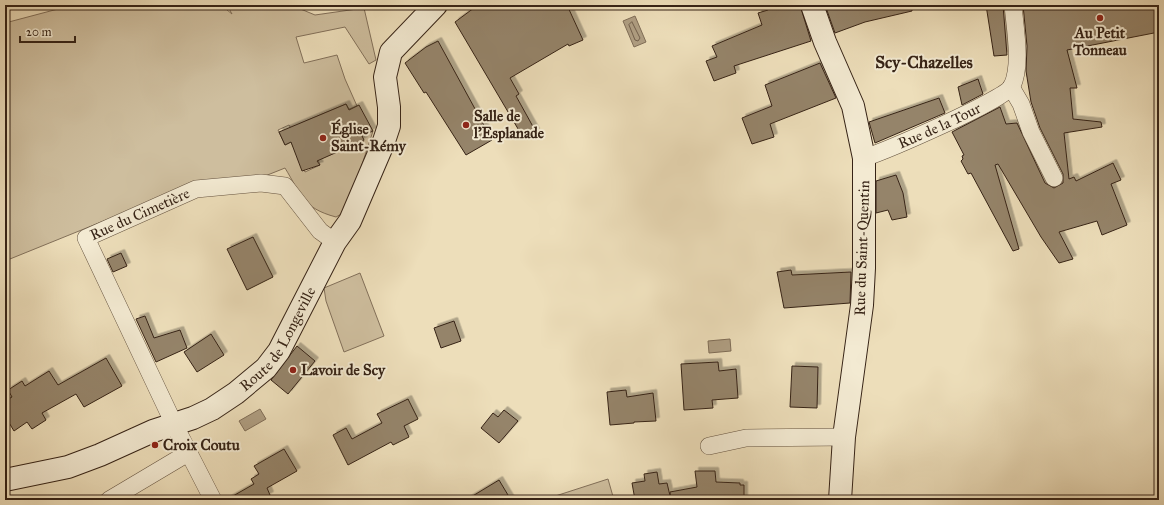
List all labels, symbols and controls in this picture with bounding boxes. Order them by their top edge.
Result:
marker: Au Petit Tonneau [1095,13,1105,23]
scale bar [20,18,75,44]
place label: Au Petit Tonneau [1072,24,1127,59]
text: 20 m [26,25,52,39]
district label: Scy-Chazelles [875,52,973,73]
street label: Rue de la Tour [895,99,984,152]
place label: Salle de l'Esplanade [473,107,545,143]
place label: Église Saint-Rémy [331,119,407,156]
marker: Salle de l'Esplanade [461,120,471,130]
marker: Église Saint-Rémy [318,133,328,143]
street label: Rue du Saint-Quentin [851,180,873,316]
street label: Rue du Cimetière [87,184,192,244]
street label: Route de Longeville [236,284,319,395]
place label: Lavoir de Scy [301,361,386,380]
marker: Lavoir de Scy [288,365,298,375]
place label: Croix Coutu [163,436,240,454]
marker: Croix Coutu [150,440,160,450]

